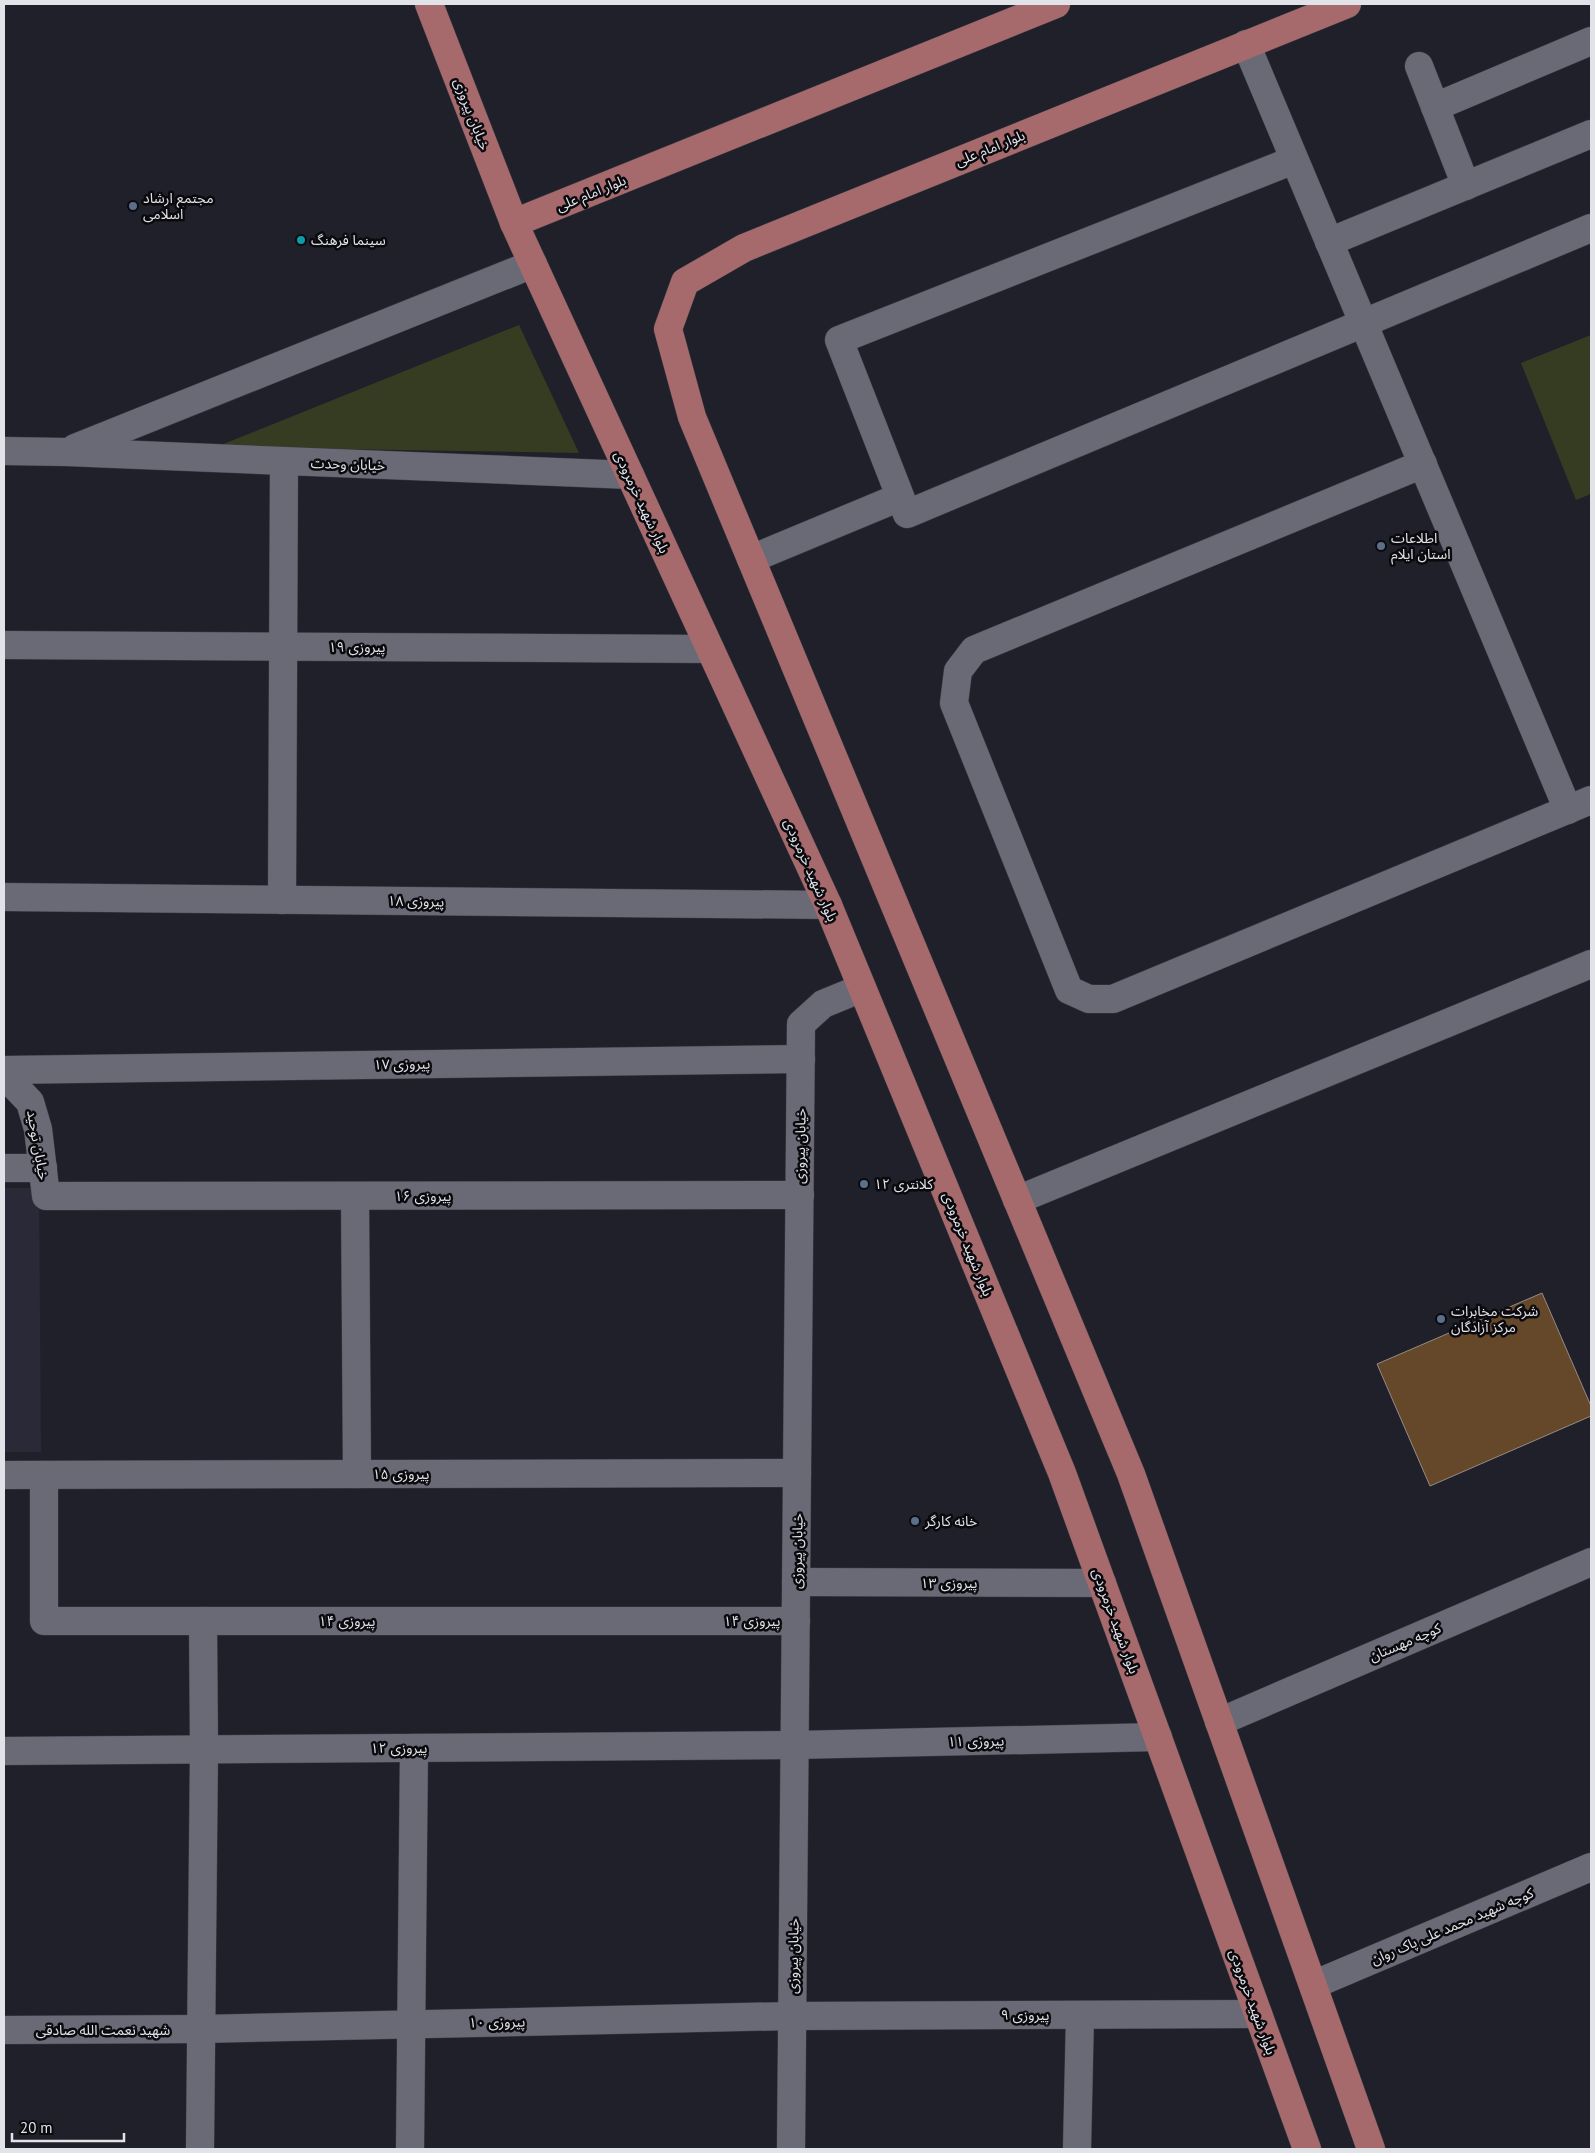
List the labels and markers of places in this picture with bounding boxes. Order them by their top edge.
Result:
place label: مجتمع ارشاد اسلامی [143,189,214,223]
marker: مجتمع ارشاد اسلامی [127,200,139,212]
place label: سینما فرهنگ [311,231,386,249]
marker: سینما فرهنگ [295,234,307,246]
place label: اطلاعات استان ایلام [1391,529,1451,565]
marker: اطلاعات استان ایلام [1375,540,1387,552]
place label: کلانتری ۱۲ [874,1175,933,1193]
marker: کلانتری ۱۲ [858,1178,870,1190]
place label: شرکت مخابرات مرکز آزادگان [1451,1302,1538,1336]
marker: شرکت مخابرات مرکز آزادگان [1435,1313,1447,1325]
place label: خانه کارگر [924,1512,977,1530]
marker: خانه کارگر [909,1515,921,1527]

